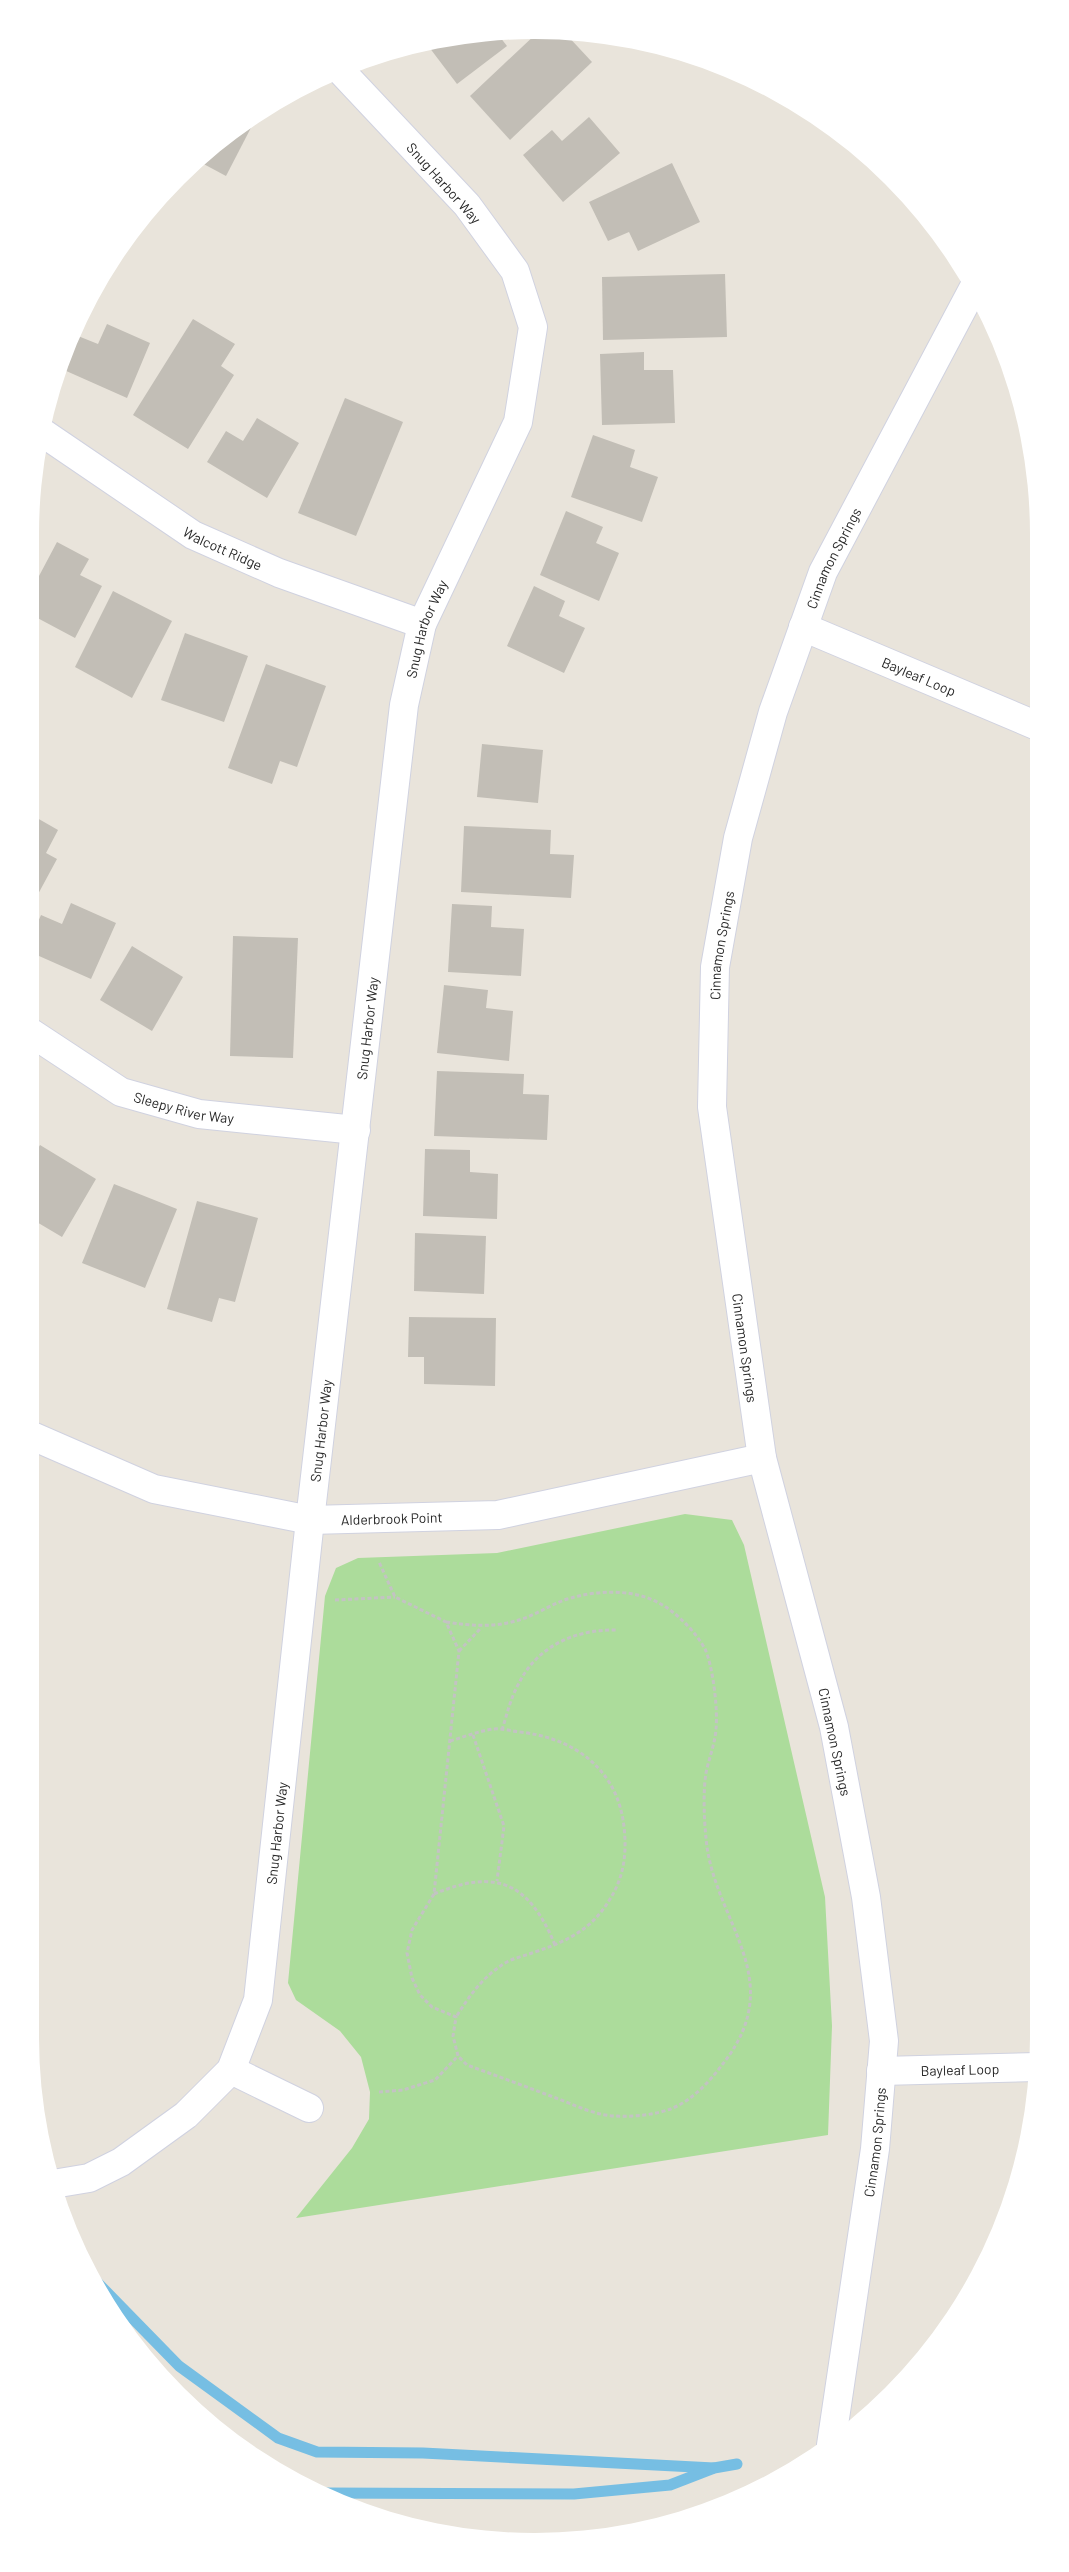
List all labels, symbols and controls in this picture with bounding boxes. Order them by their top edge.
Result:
street label: Snug Harbor Way [403,139,485,227]
street label: Cinnamon Springs [802,504,864,611]
street label: Walcott Ridge [180,523,265,573]
street label: Snug Harbor Way [402,576,451,680]
street label: Bayleaf Loop [879,653,959,699]
street label: Cinnamon Springs [706,889,737,1000]
street label: Snug Harbor Way [352,975,381,1080]
street label: Sleepy River Way [132,1088,235,1126]
street label: Cinnamon Springs [729,1292,761,1404]
street label: Snug Harbor Way [306,1378,335,1483]
street label: Alderbrook Point [341,1508,443,1528]
street label: Cinnamon Springs [815,1686,855,1798]
street label: Snug Harbor Way [262,1780,290,1885]
street label: Bayleaf Loop [920,2059,1000,2078]
street label: Cinnamon Springs [859,2086,889,2198]

